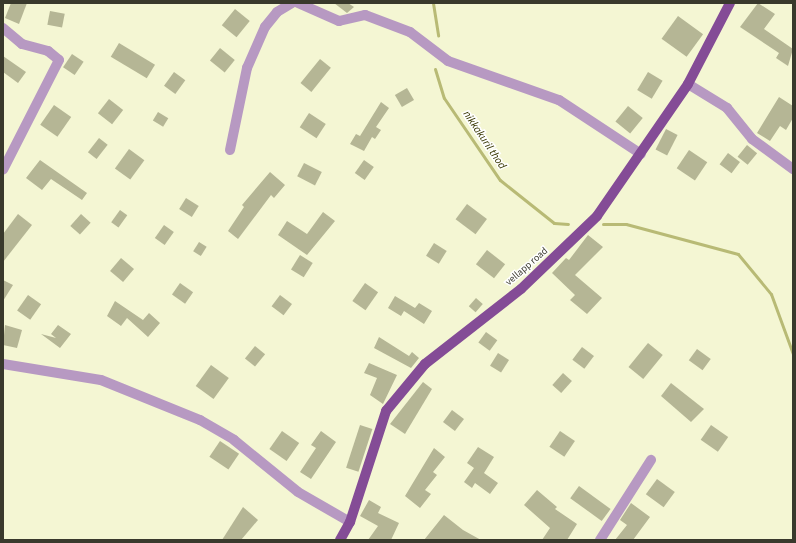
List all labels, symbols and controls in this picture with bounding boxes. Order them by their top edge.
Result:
water label: nikkakuril thod [460,108,508,172]
street label: vellapp road [503,245,551,289]

